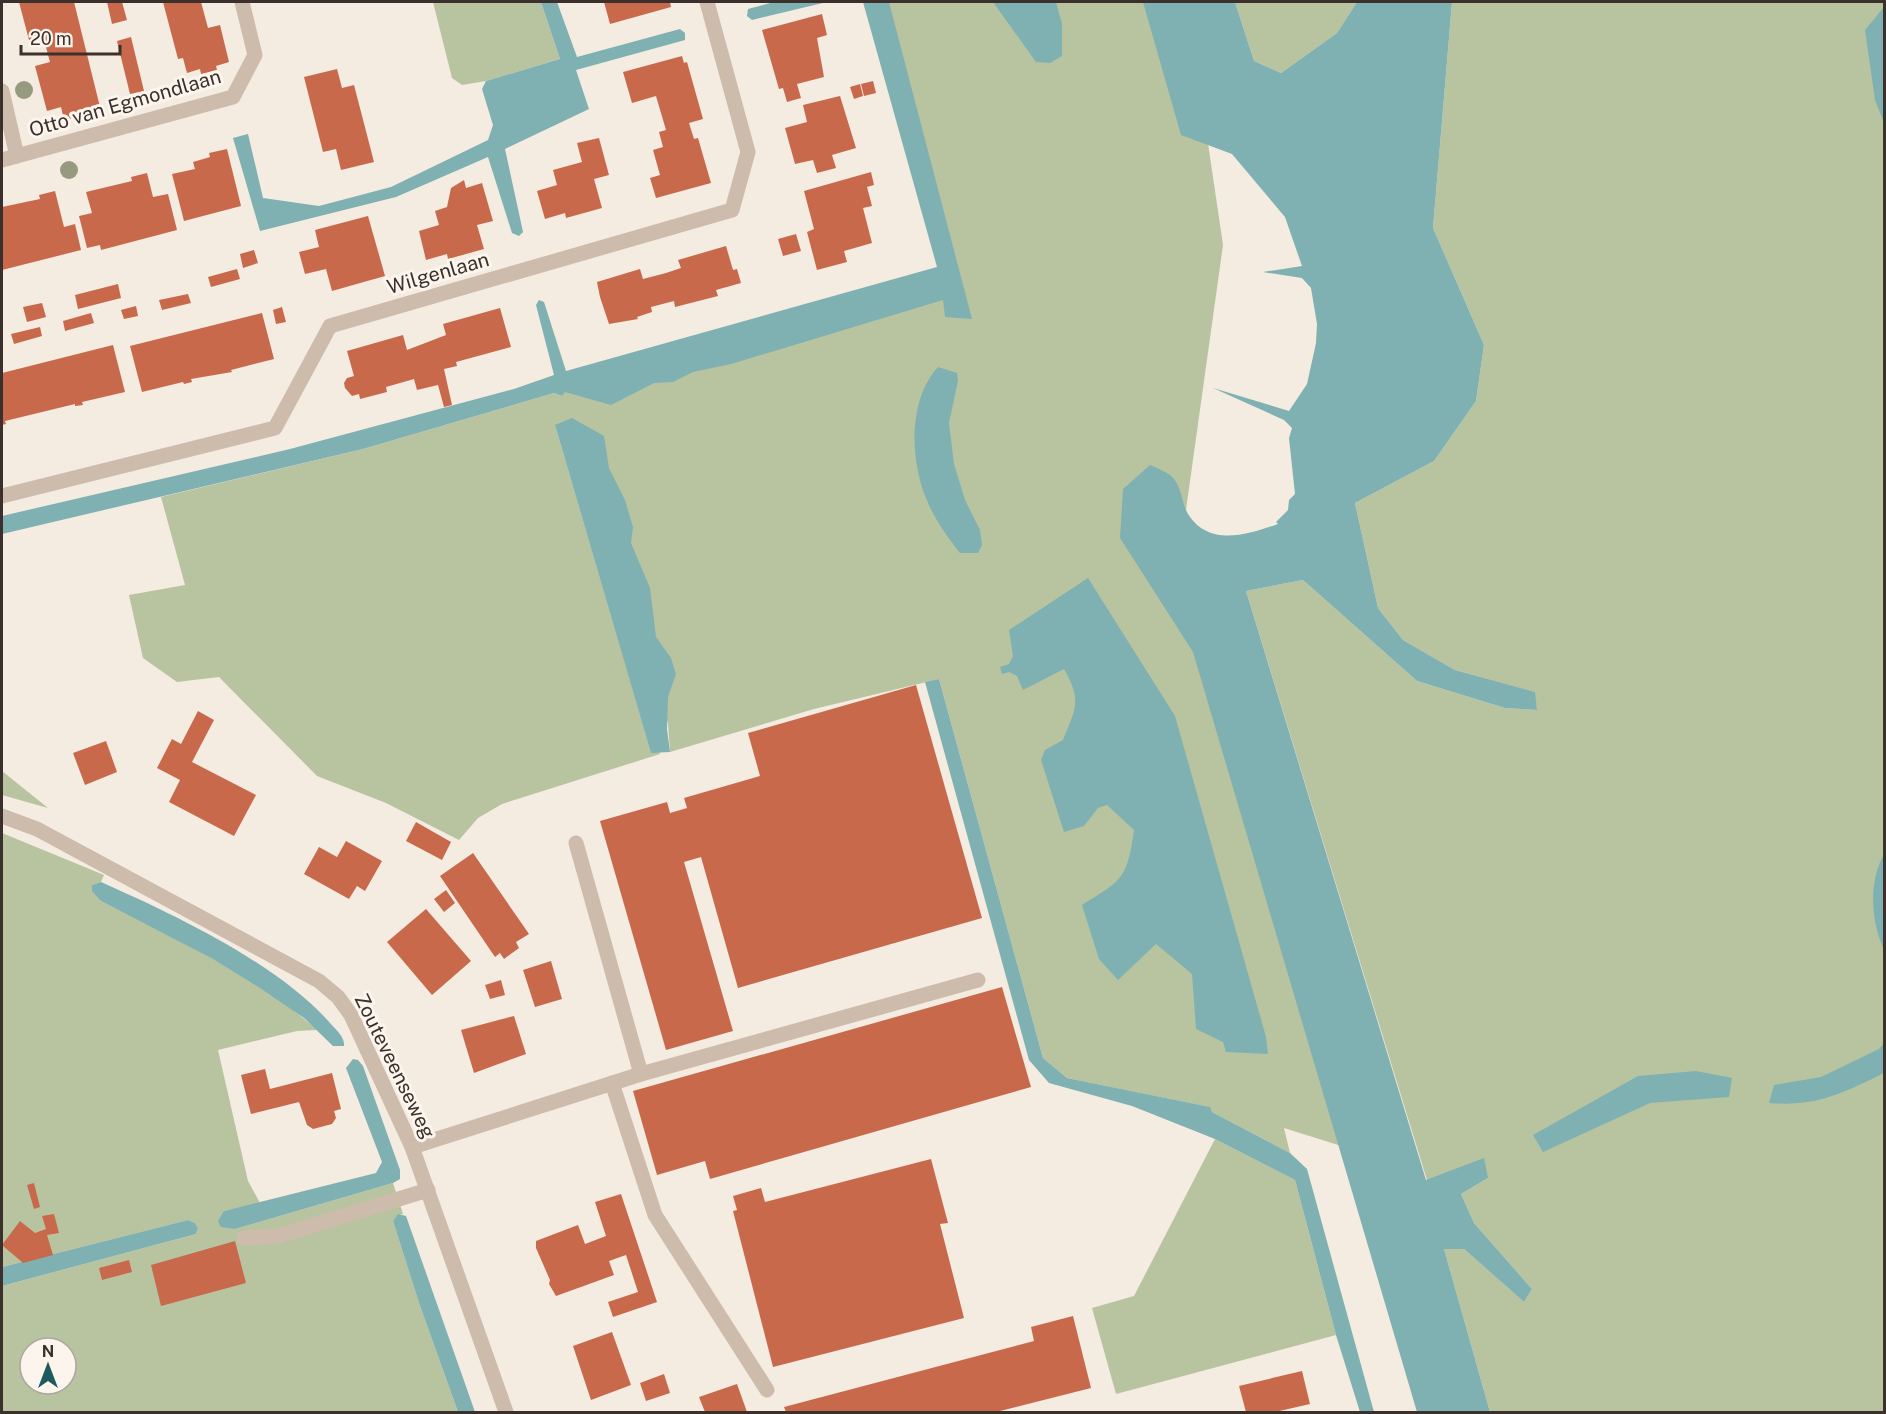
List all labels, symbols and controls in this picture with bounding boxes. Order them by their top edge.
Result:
scale bar [21,18,120,56]
text: 20 m [30,28,72,49]
street label: Otto van Egmondlaan [26,64,224,142]
street label: Wilgenlaan [384,247,492,299]
street label: Zouteveenseweg [350,990,440,1142]
north arrow [18,1336,78,1396]
text: N [42,1342,54,1361]

